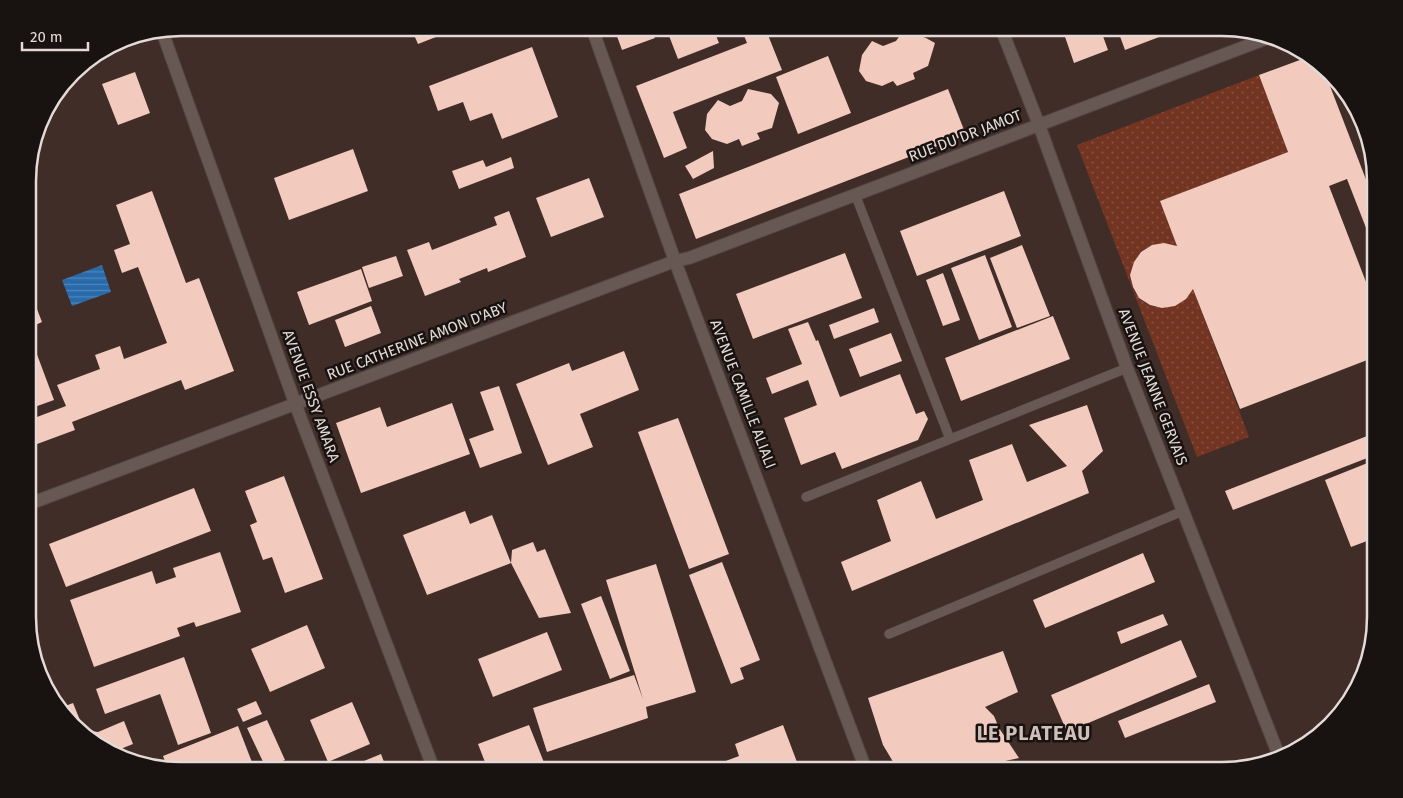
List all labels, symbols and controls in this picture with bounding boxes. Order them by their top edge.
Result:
scale bar [22,20,89,52]
text: 20 m [30,28,63,46]
street label: RUE DU DR JAMOT [906,106,1024,166]
street label: RUE CATHERINE AMON D'ABY [324,298,510,384]
street label: AVENUE JEANNE GERVAIS [1115,306,1191,468]
street label: AVENUE CAMILLE ALIALI [706,317,780,471]
street label: AVENUE ESSY AMARA [279,327,343,465]
district label: LE PLATEAU [977,721,1091,745]

